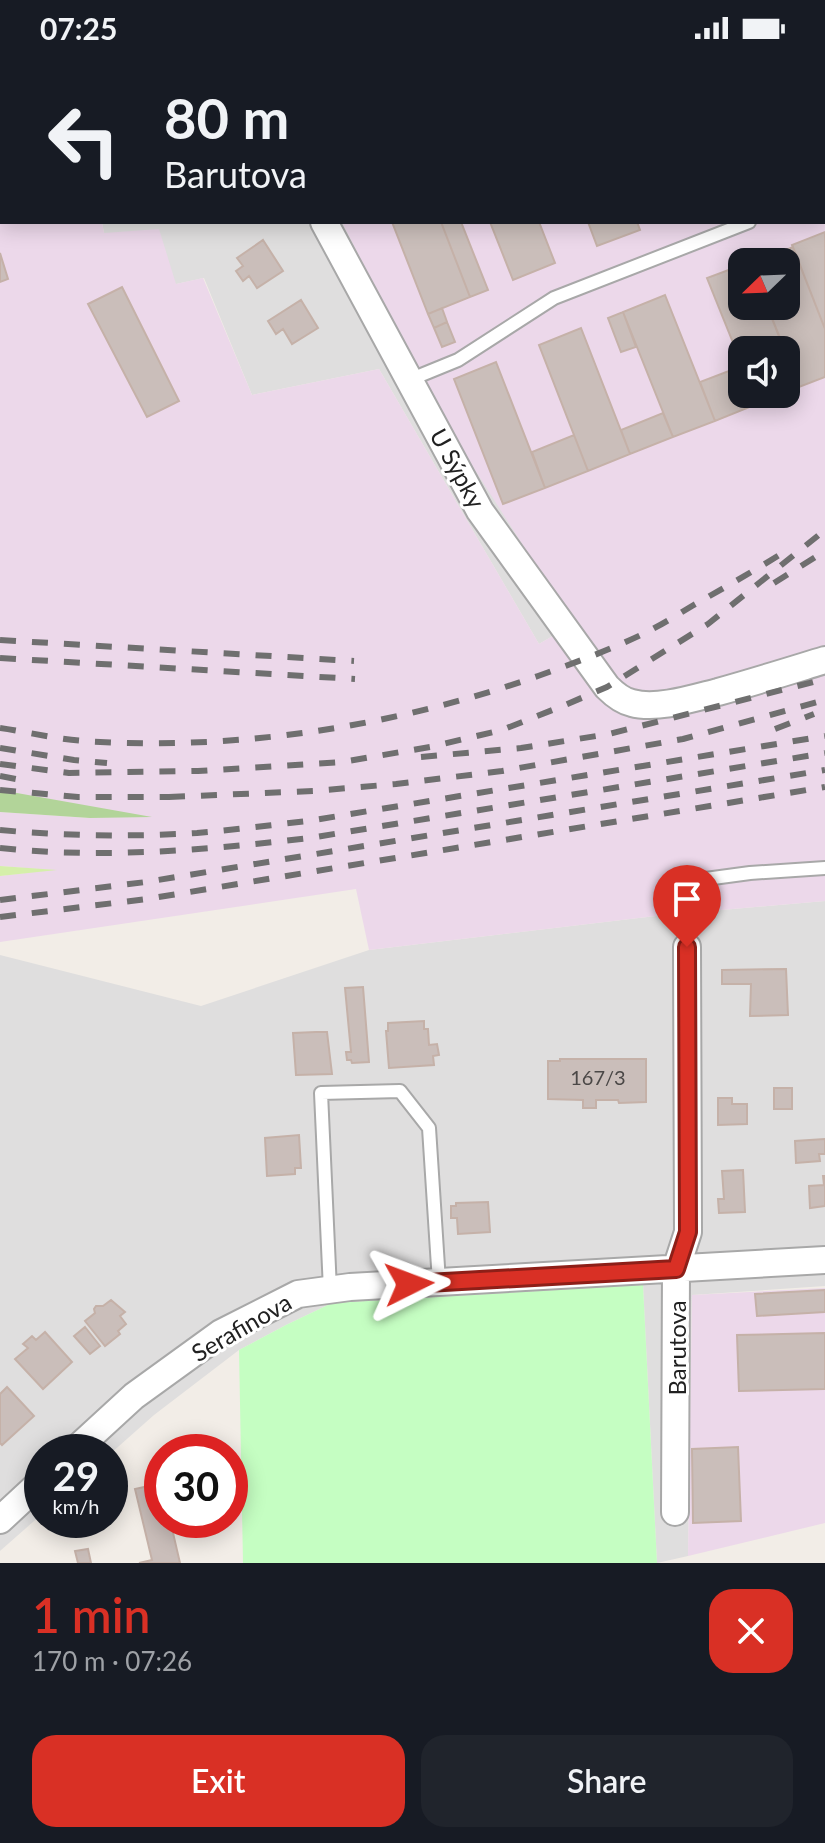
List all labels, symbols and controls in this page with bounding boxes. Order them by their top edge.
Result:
text: 07:25 [40,10,117,46]
text: 80 m [164,84,289,151]
icon: left [32,88,136,192]
text: Barutova [164,152,307,196]
north arrow [728,248,800,320]
map controls [728,248,800,408]
button: sound [728,336,800,408]
street label: U Sýpky [424,423,492,513]
pin [653,865,721,947]
icon: arrive [665,877,709,921]
house number: 167/3 [570,1065,626,1089]
position arrow [367,1242,451,1326]
street label: Serafinova [186,1287,296,1367]
street label: Barutova [662,1300,691,1396]
speed limit sign: 30 [144,1434,248,1538]
text: 29 [53,1452,99,1500]
text: km/h [53,1494,99,1518]
text: 1 min [32,1586,150,1643]
button: close [709,1589,793,1673]
text: 170 m · 07:26 [32,1645,192,1677]
button: Exit [32,1735,405,1827]
button: Share [421,1735,793,1827]

